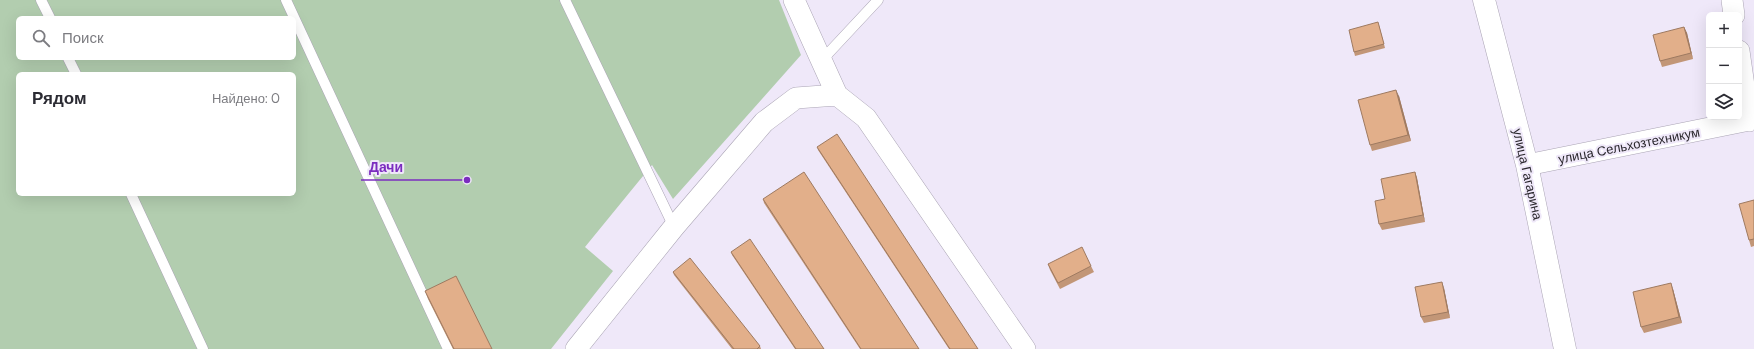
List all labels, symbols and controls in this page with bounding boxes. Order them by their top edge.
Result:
map controls [1706,12,1742,120]
button: + [1706,12,1742,48]
search box [16,16,296,60]
icon: search [30,27,52,49]
text: Поиск [62,28,104,48]
button: − [1706,48,1742,84]
button: layers [1706,84,1742,120]
text: Рядом [32,87,87,109]
text: Найдено: 0 [212,90,280,107]
street label: улица Сельхозтехникум [1557,123,1701,168]
street label: улица Гагарина [1509,127,1546,222]
callout: Дачи [361,154,411,180]
text: Дачи [369,158,403,176]

